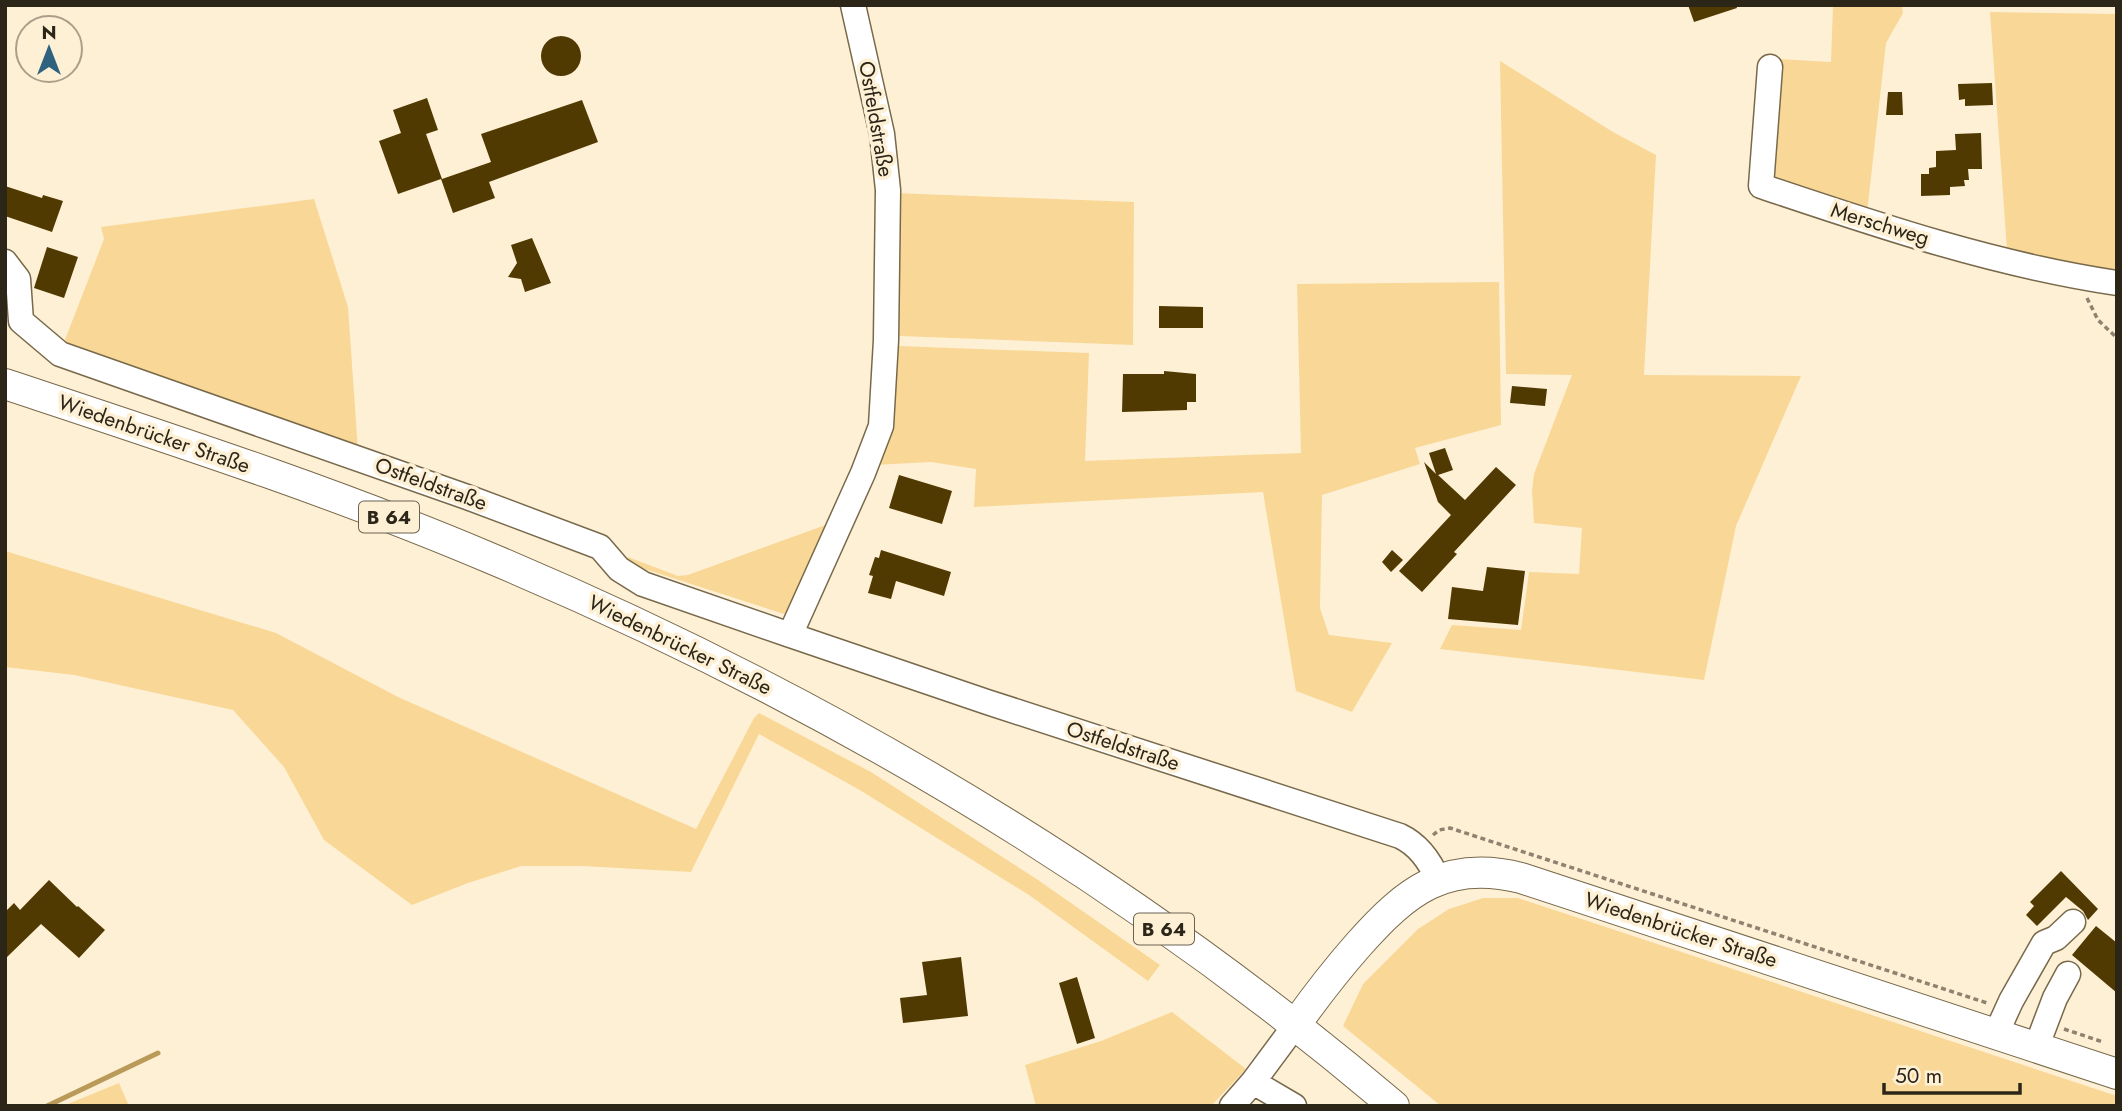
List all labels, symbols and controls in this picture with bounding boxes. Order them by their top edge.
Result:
north arrow [14,14,84,84]
text: N [41,19,57,46]
street label: Ostfeldstraße [851,59,901,179]
street label: Merschweg [1827,195,1933,253]
street label: Wiedenbrücker Straße [54,387,254,481]
street label: Ostfeldstraße [371,450,491,518]
road number: B 64 [359,502,419,532]
street label: Wiedenbrücker Straße [583,587,777,703]
street label: Ostfeldstraße [1063,714,1184,778]
street label: Wiedenbrücker Straße [1581,885,1781,975]
road number: B 64 [1134,914,1194,945]
scale bar [1884,1052,2021,1096]
text: 50 m [1895,1061,1942,1091]

